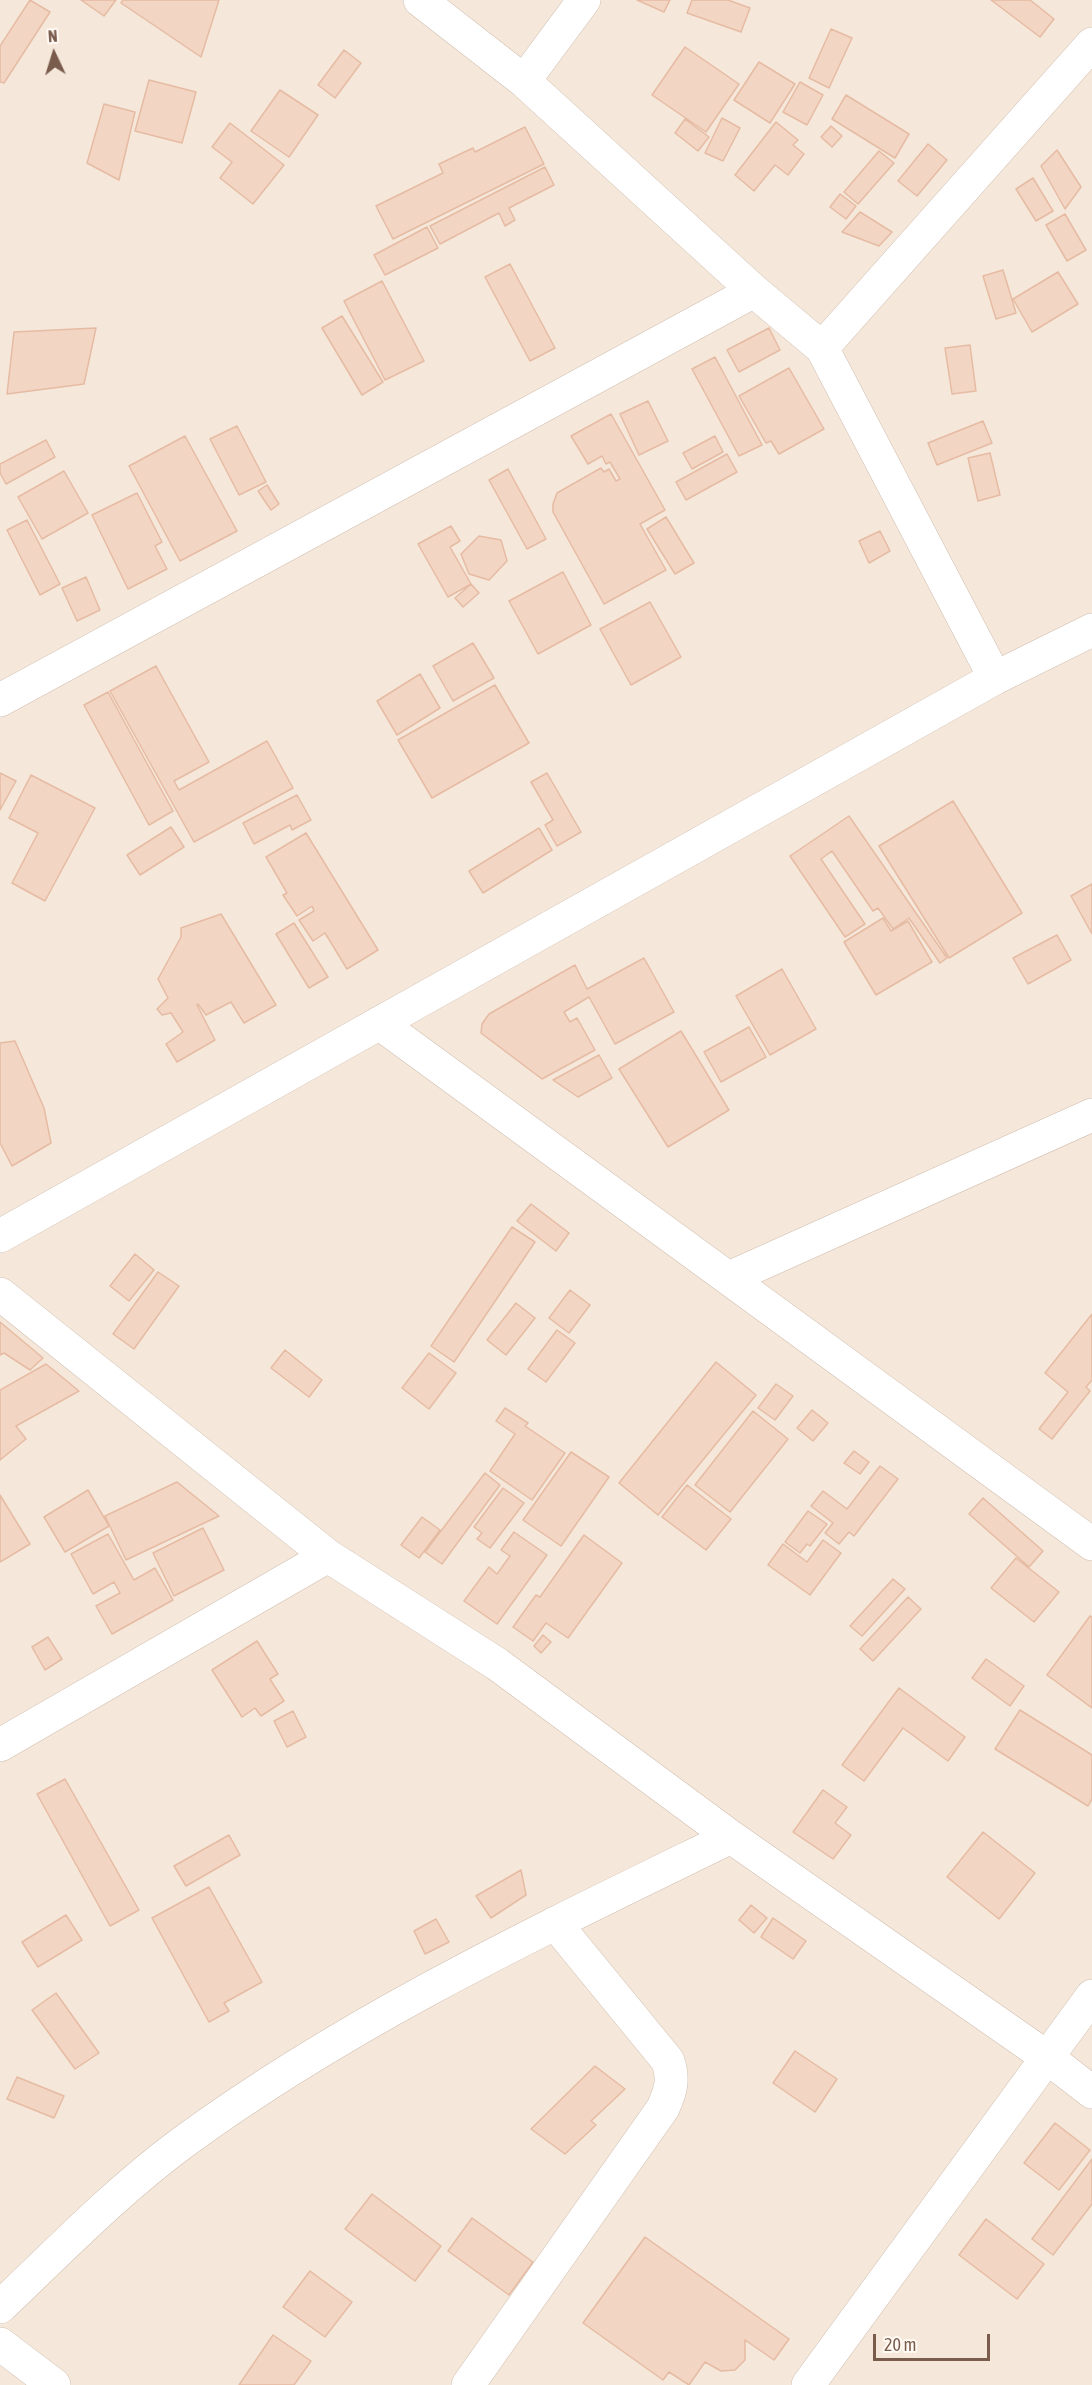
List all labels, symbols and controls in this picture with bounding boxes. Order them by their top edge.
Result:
north arrow [24,24,84,84]
text: N [47,27,58,45]
scale bar [876,2322,993,2360]
text: 20 m [884,2334,916,2355]

